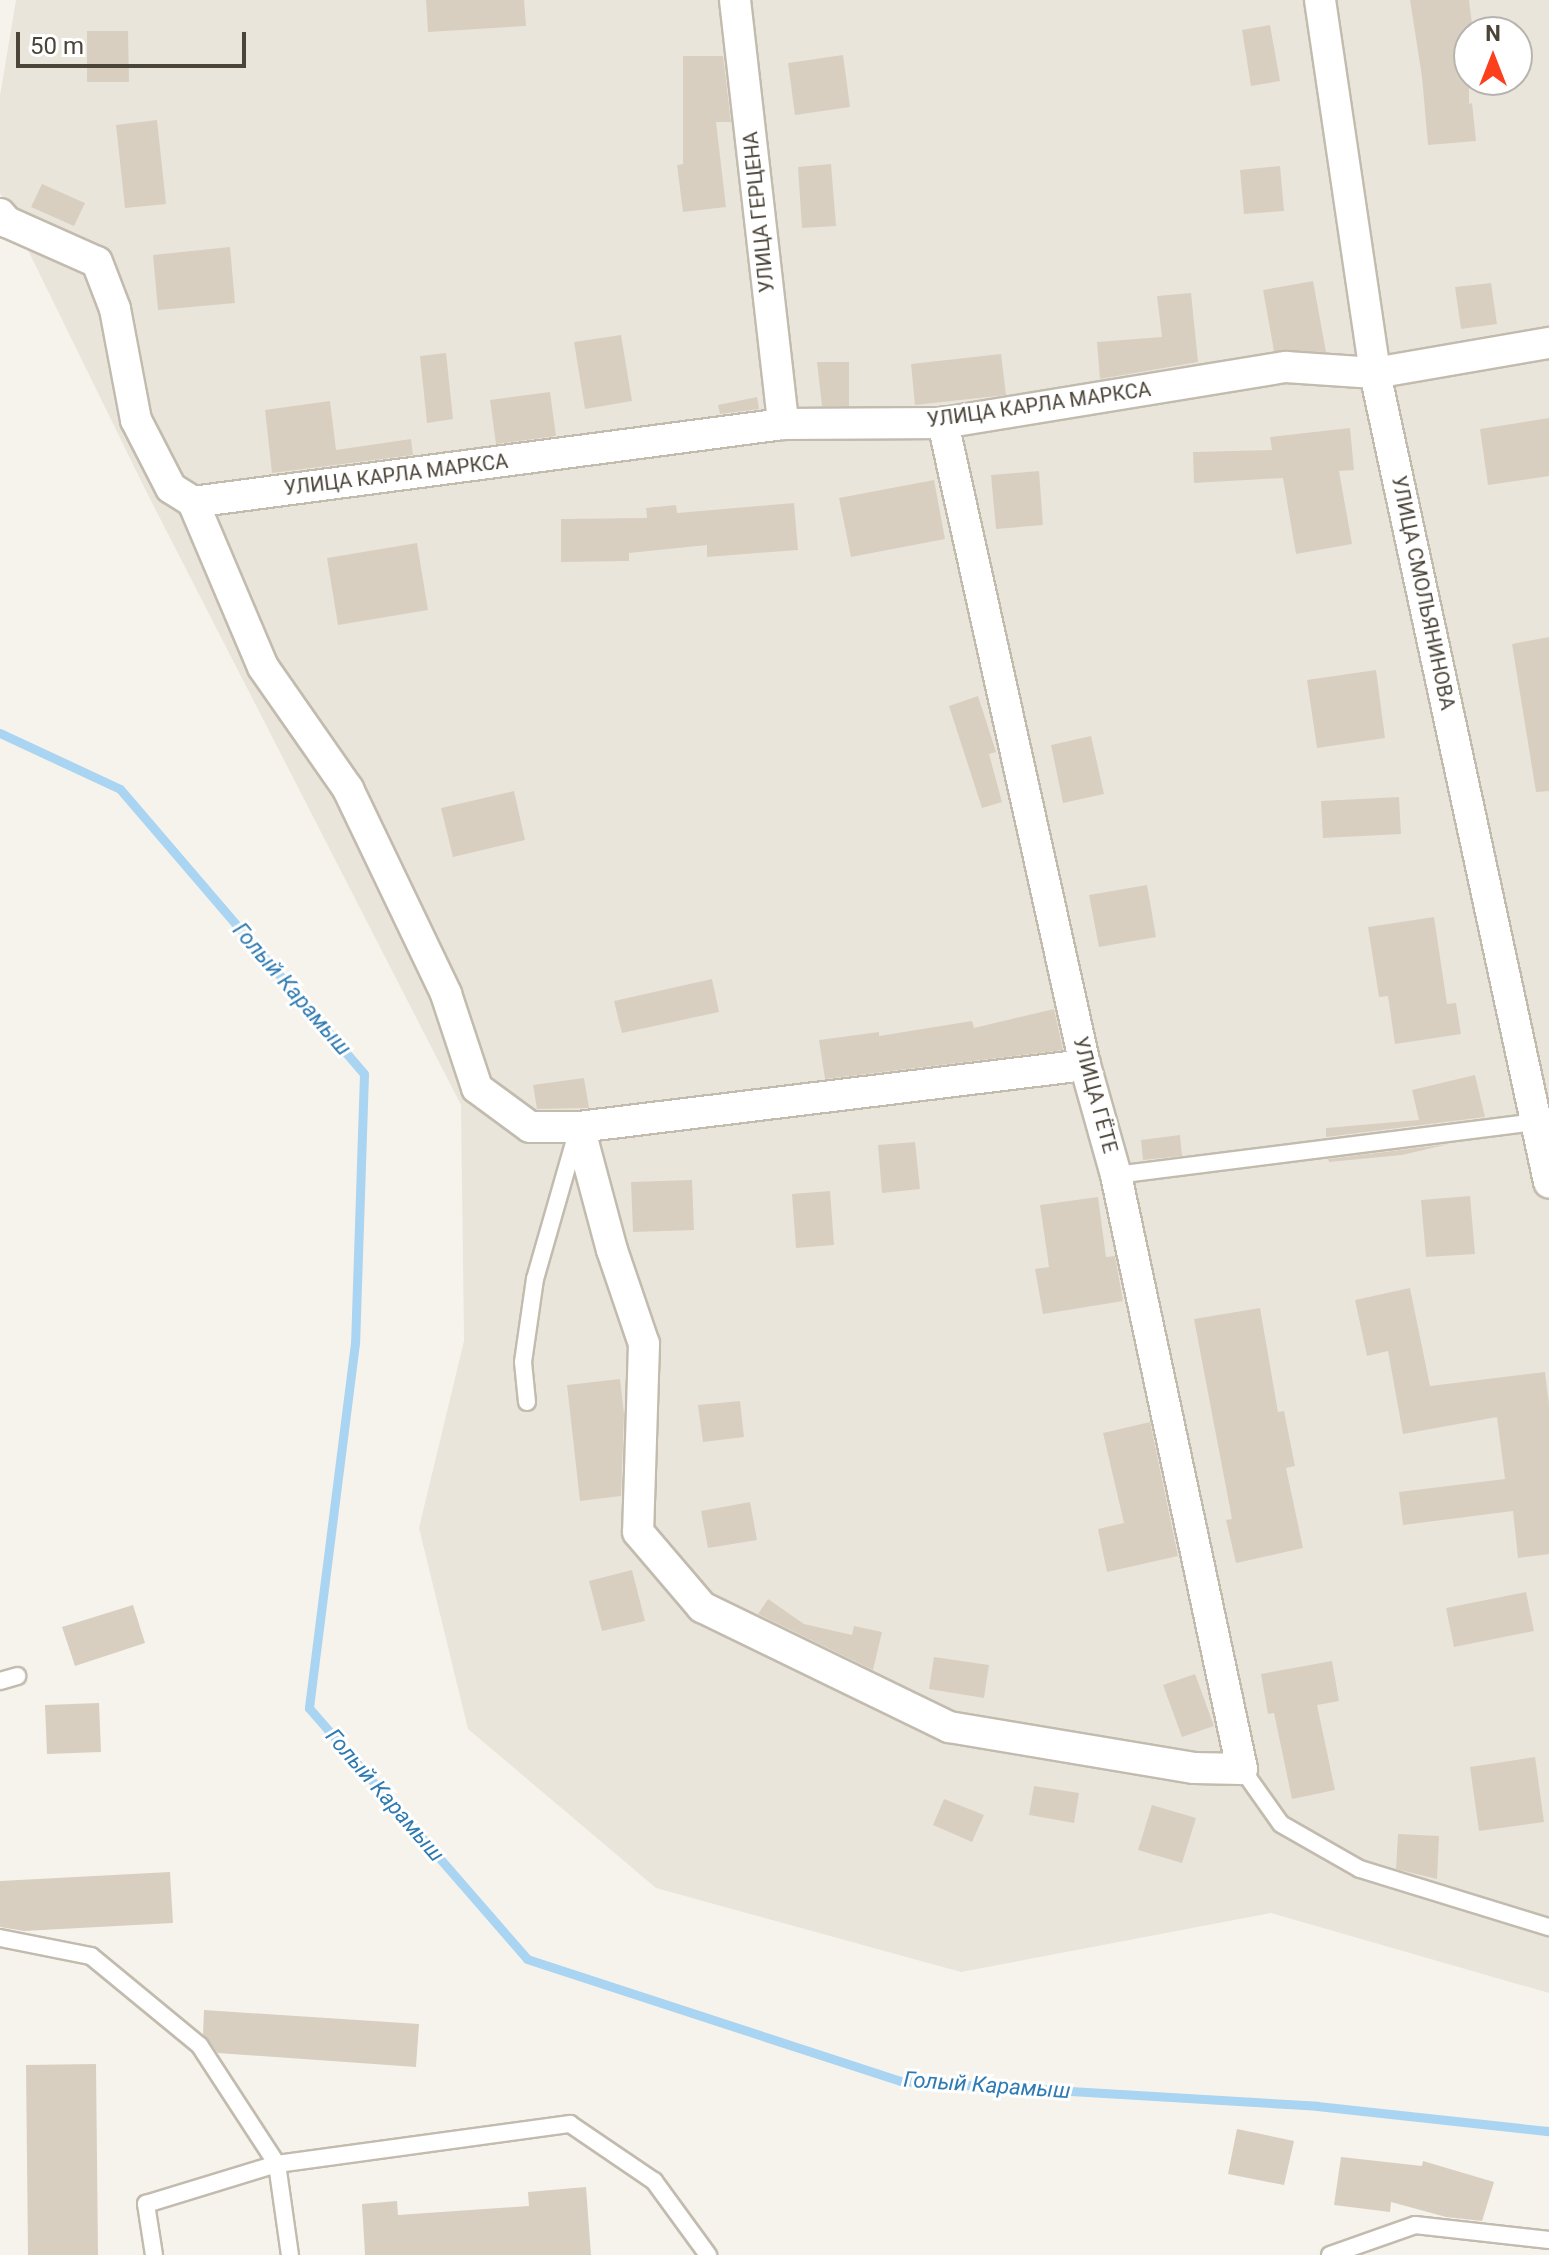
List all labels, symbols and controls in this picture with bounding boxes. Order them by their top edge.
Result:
scale bar [20,16,250,66]
north arrow [1453,16,1533,96]
text: N [1485,21,1501,46]
text: 50 m [30,32,84,60]
street label: УЛИЦА ГЕРЦЕНА [739,130,779,294]
street label: УЛИЦА КАРЛА МАРКСА [926,377,1152,433]
street label: УЛИЦА КАРЛА МАРКСА [283,449,509,501]
street label: УЛИЦА СМОЛЬЯНИНОВА [1386,474,1460,712]
water label: Голый Карамыш [227,917,357,1061]
street label: УЛИЦА ГЁТЕ [1068,1034,1122,1156]
water label: Голый Карамыш [320,1723,450,1867]
water label: Голый Карамыш [903,2066,1071,2104]

